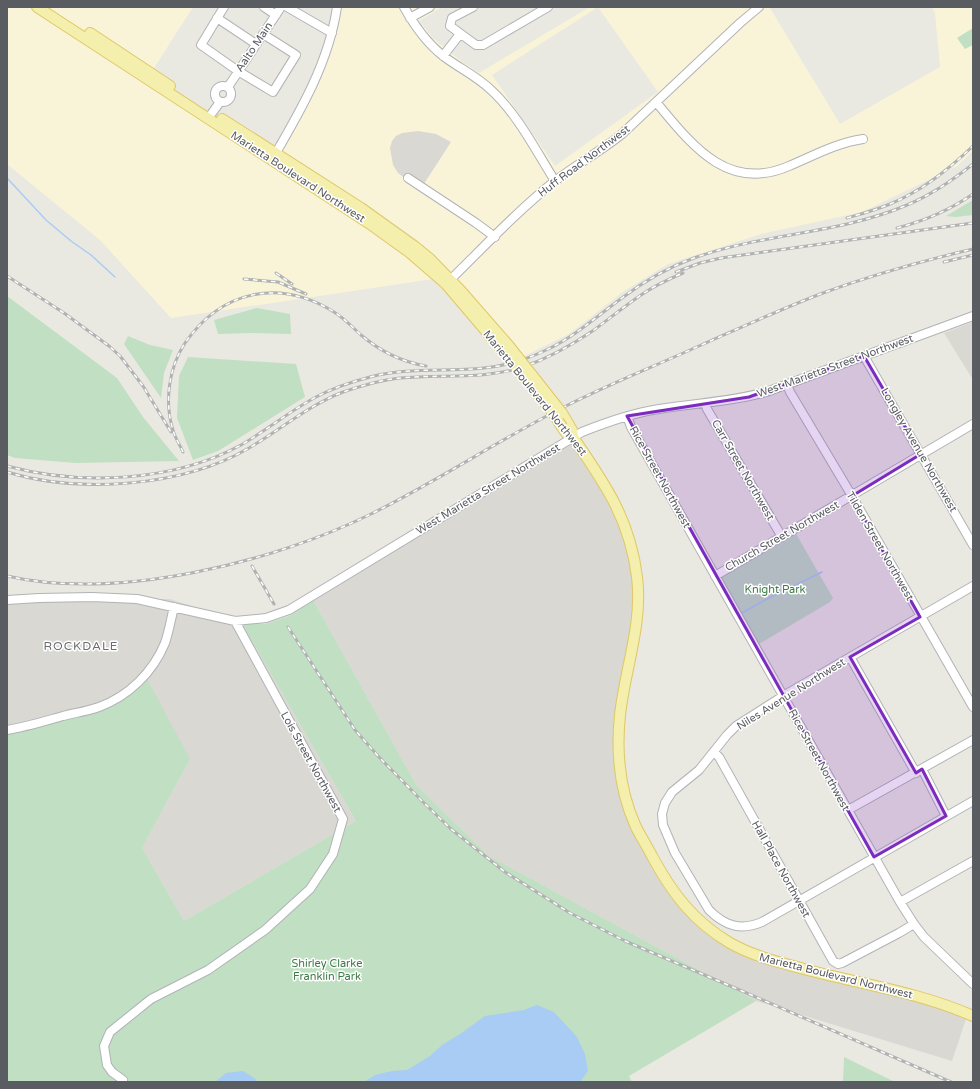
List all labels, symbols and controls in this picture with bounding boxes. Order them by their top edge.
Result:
street label: Aalto Main [233,20,275,74]
street label: Huff Road Northwest [536,122,632,200]
street label: Marietta Boulevard Northwest [228,129,368,225]
street label: Marietta Boulevard Northwest [480,328,590,458]
street label: West Marietta Street Northwest [755,332,915,400]
street label: Longley Avenue Northwest [878,386,960,514]
street label: Carr Street Northwest [709,417,777,523]
street label: Rice Street Northwest [627,424,693,530]
street label: West Marietta Street Northwest [414,441,562,537]
street label: Tilden Street Northwest [843,489,917,603]
street label: Church Street Northwest [723,498,841,574]
park label: Knight Park [745,583,805,596]
district label: ROCKDALE [43,639,119,653]
street label: Niles Avenue Northwest [734,655,848,733]
street label: Rice Street Northwest [786,707,852,813]
street label: Lois Street Northwest [278,709,344,815]
street label: Hall Place Northwest [749,818,813,920]
street label: Marietta Boulevard Northwest [758,951,914,1001]
park label: Shirley Clarke Franklin Park [292,957,362,983]

